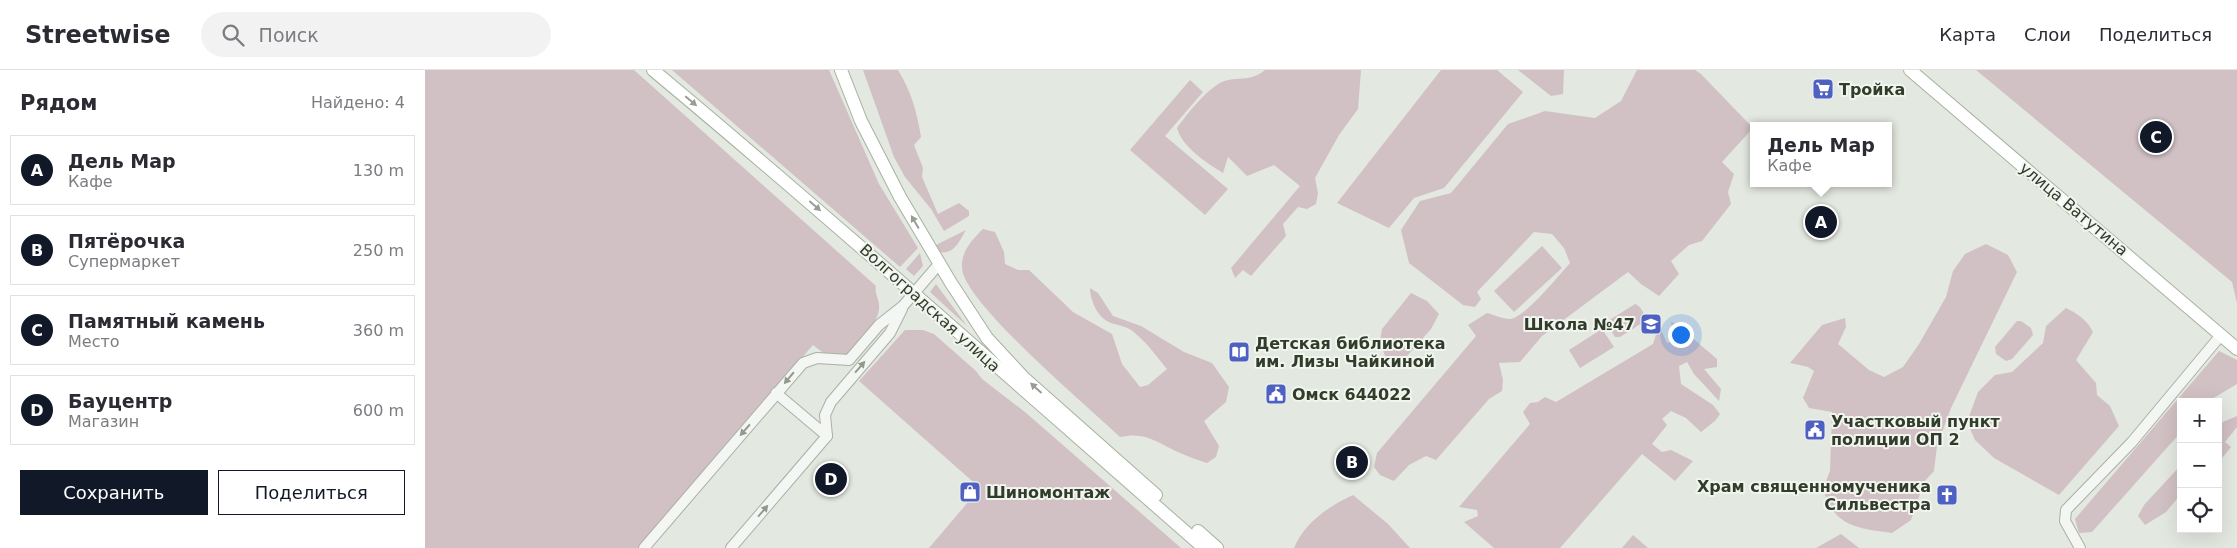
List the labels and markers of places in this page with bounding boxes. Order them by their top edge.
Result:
supermarket icon: Тройка [1811,77,1835,101]
place label: Тройка [1839,80,1905,99]
pin: C [2140,118,2172,156]
pin: A [1805,203,1837,241]
school or university icon: Школа №47 [1639,312,1663,336]
place label: Школа №47 [1524,315,1635,334]
place label: Детская библиотека им. Лизы Чайкиной [1255,334,1446,371]
library icon: Детская библиотека им. Лизы Чайкиной [1227,340,1251,364]
public building icon: Омск 644022 [1264,382,1288,406]
place label: Омск 644022 [1292,385,1411,404]
place label: Участковый пункт полиции ОП 2 [1831,412,2001,449]
public building icon: Участковый пункт полиции ОП 2 [1803,418,1827,442]
pin: B [1336,443,1368,481]
pin: D [815,460,847,498]
place label: Храм священномученика Сильвестра [1697,477,1931,514]
shop icon: Шиномонтаж [958,480,982,504]
place label: Шиномонтаж [986,483,1110,502]
church icon: Храм священномученика Сильвестра [1935,483,1959,507]

